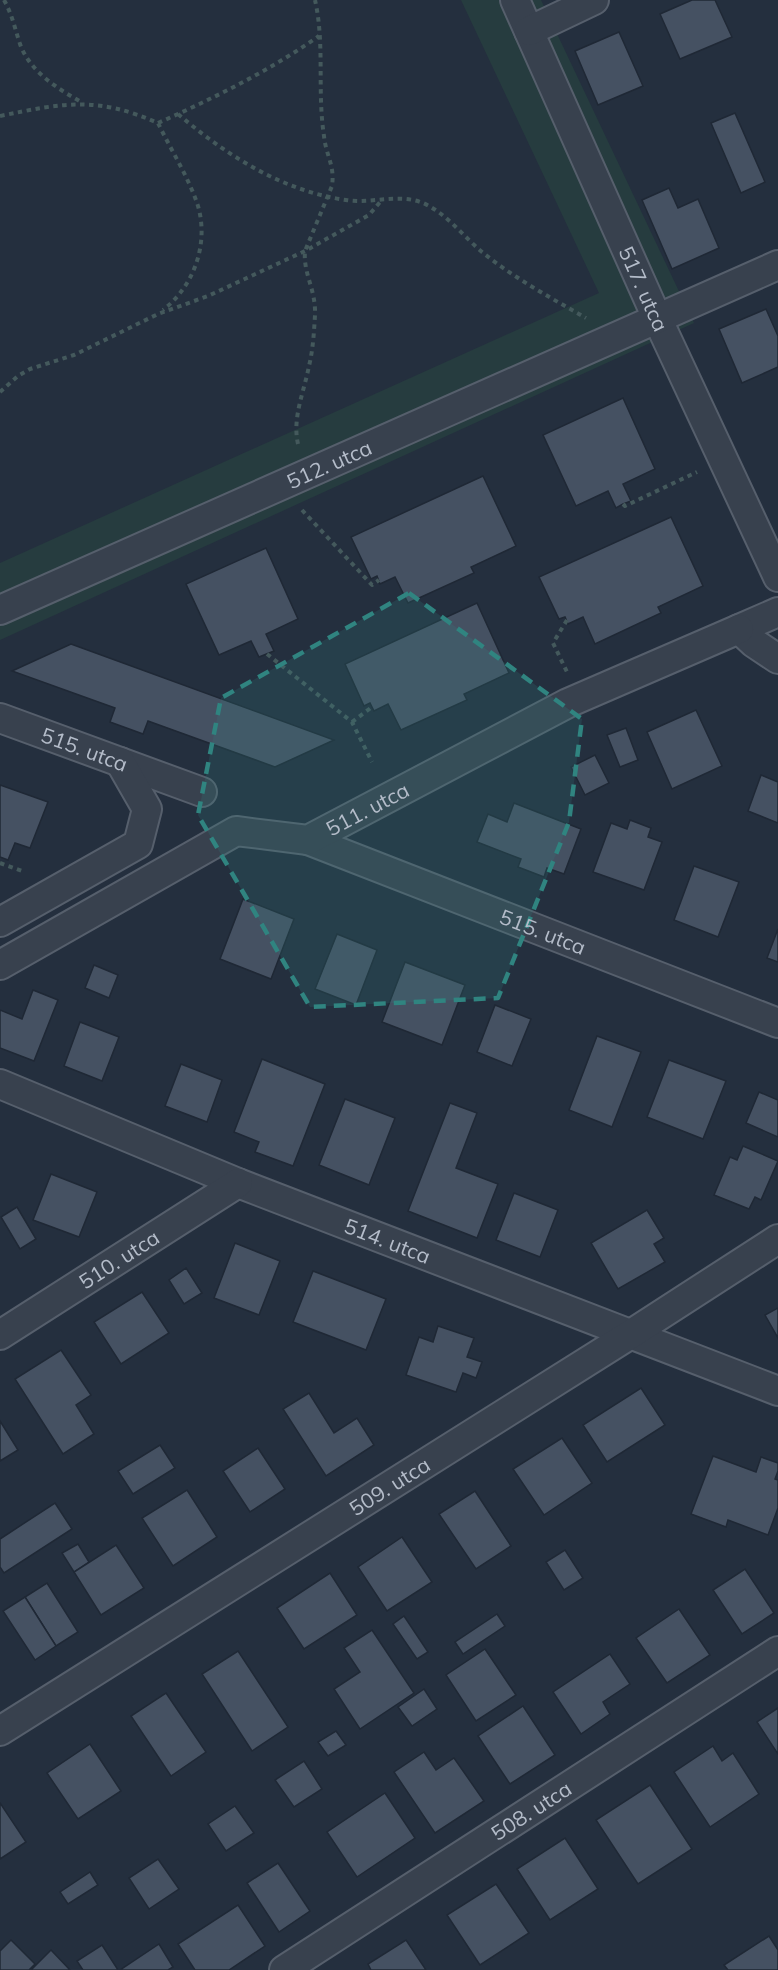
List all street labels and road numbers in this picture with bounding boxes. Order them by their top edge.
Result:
street label: 517. utca [614,242,674,335]
street label: 512. utca [283,434,376,494]
street label: 515. utca [38,721,131,777]
street label: 511. utca [321,776,413,841]
street label: 515. utca [496,903,590,960]
street label: 514. utca [341,1212,434,1269]
street label: 510. utca [74,1224,164,1294]
street label: 509. utca [344,1451,435,1521]
street label: 508. utca [486,1775,576,1846]

